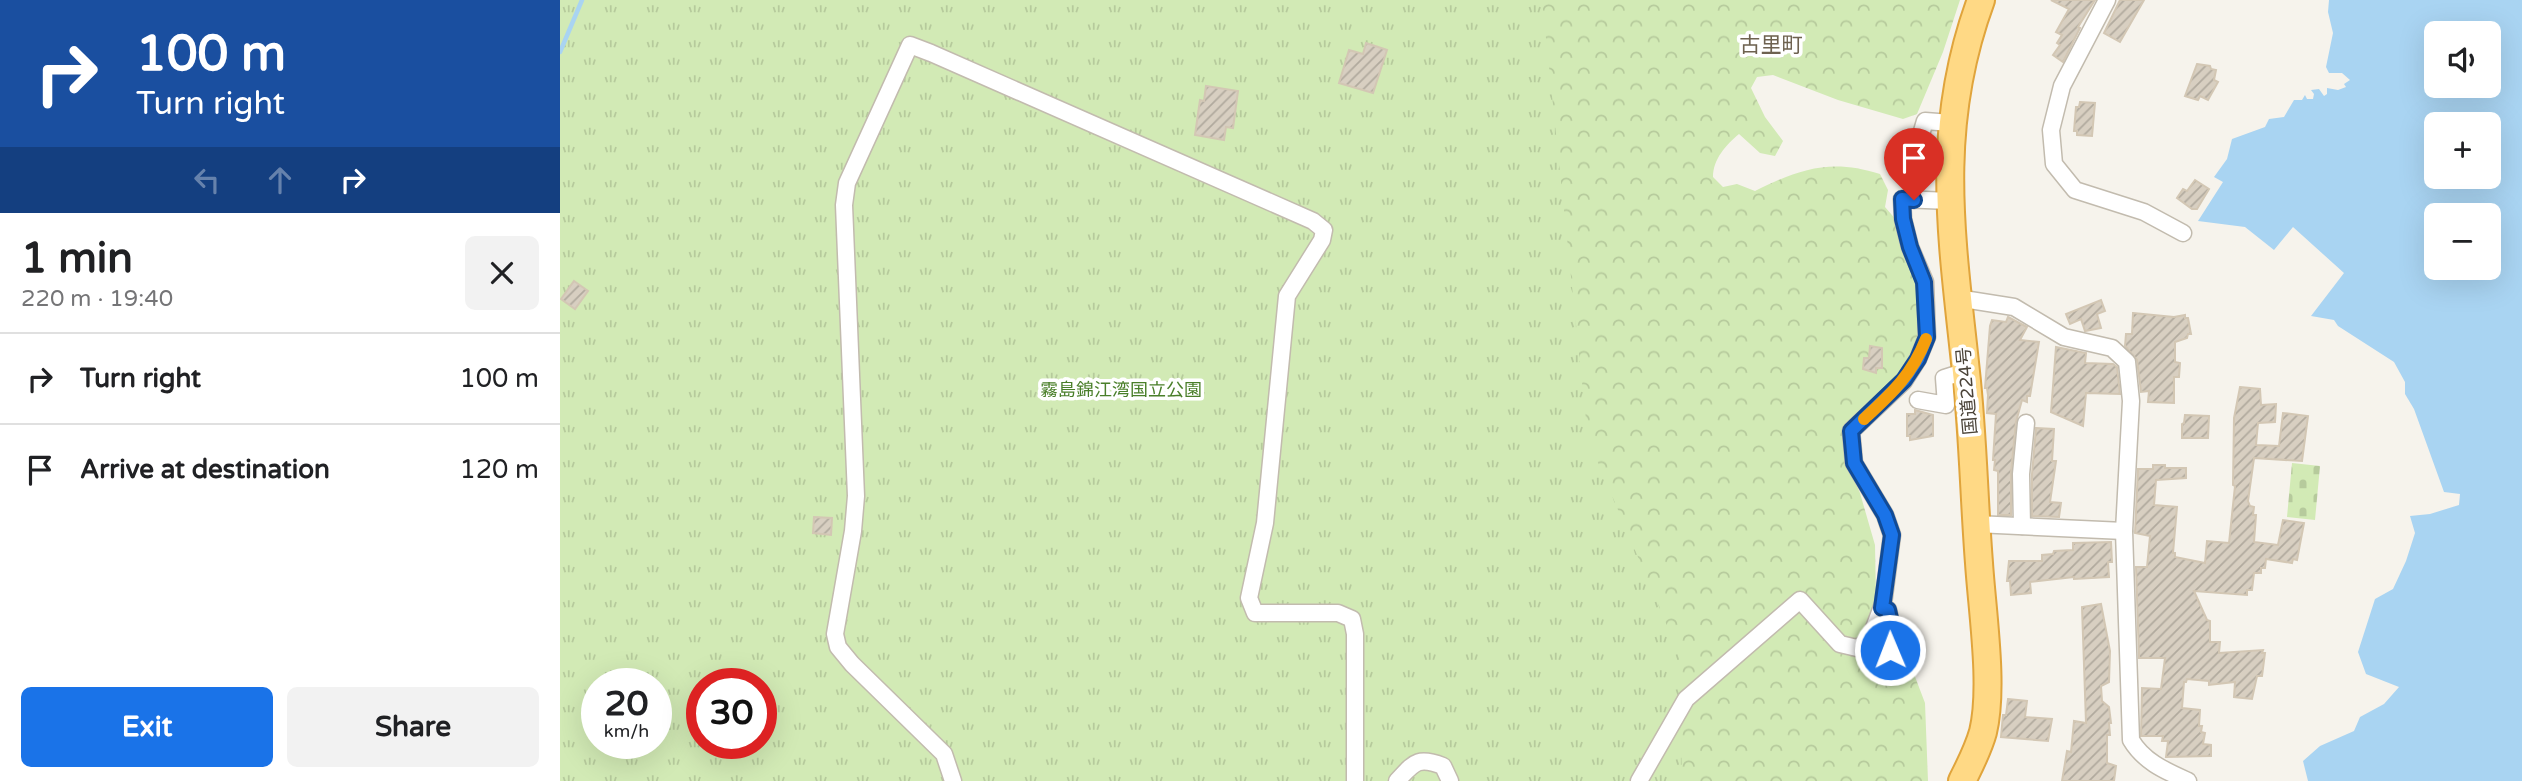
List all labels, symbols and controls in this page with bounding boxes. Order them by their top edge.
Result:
map controls [2424,21,2501,280]
button: sound [2424,21,2501,98]
text: 100 m [136,25,286,84]
icon: right [21,28,112,119]
district label: 古里町 [1740,33,1803,58]
text: Turn right [136,85,285,123]
button: + [2424,112,2501,189]
pin [1884,128,1944,200]
icon: arrive [1895,139,1933,177]
icon: left [188,161,226,199]
icon: ahead [261,161,299,199]
icon: right [334,161,372,199]
button: − [2424,203,2501,280]
text: 1 min [21,233,133,284]
button: close [465,236,539,310]
text: 220 m · 19:40 [21,285,173,313]
street label: 国道224号 [1952,346,1982,436]
icon: right [21,360,59,398]
text: Turn right [80,363,201,394]
text: 100 m [459,363,539,394]
park label: 霧島錦江湾国立公園 [1040,379,1202,401]
icon: arrive [21,451,59,489]
text: Arrive at destination [80,454,330,485]
text: 120 m [459,454,539,485]
position arrow [1853,613,1927,687]
speed limit sign: 30 [686,668,777,759]
text: 20 [605,683,648,725]
button: Exit [21,687,273,767]
button: Share [287,687,539,767]
text: km/h [604,720,649,742]

